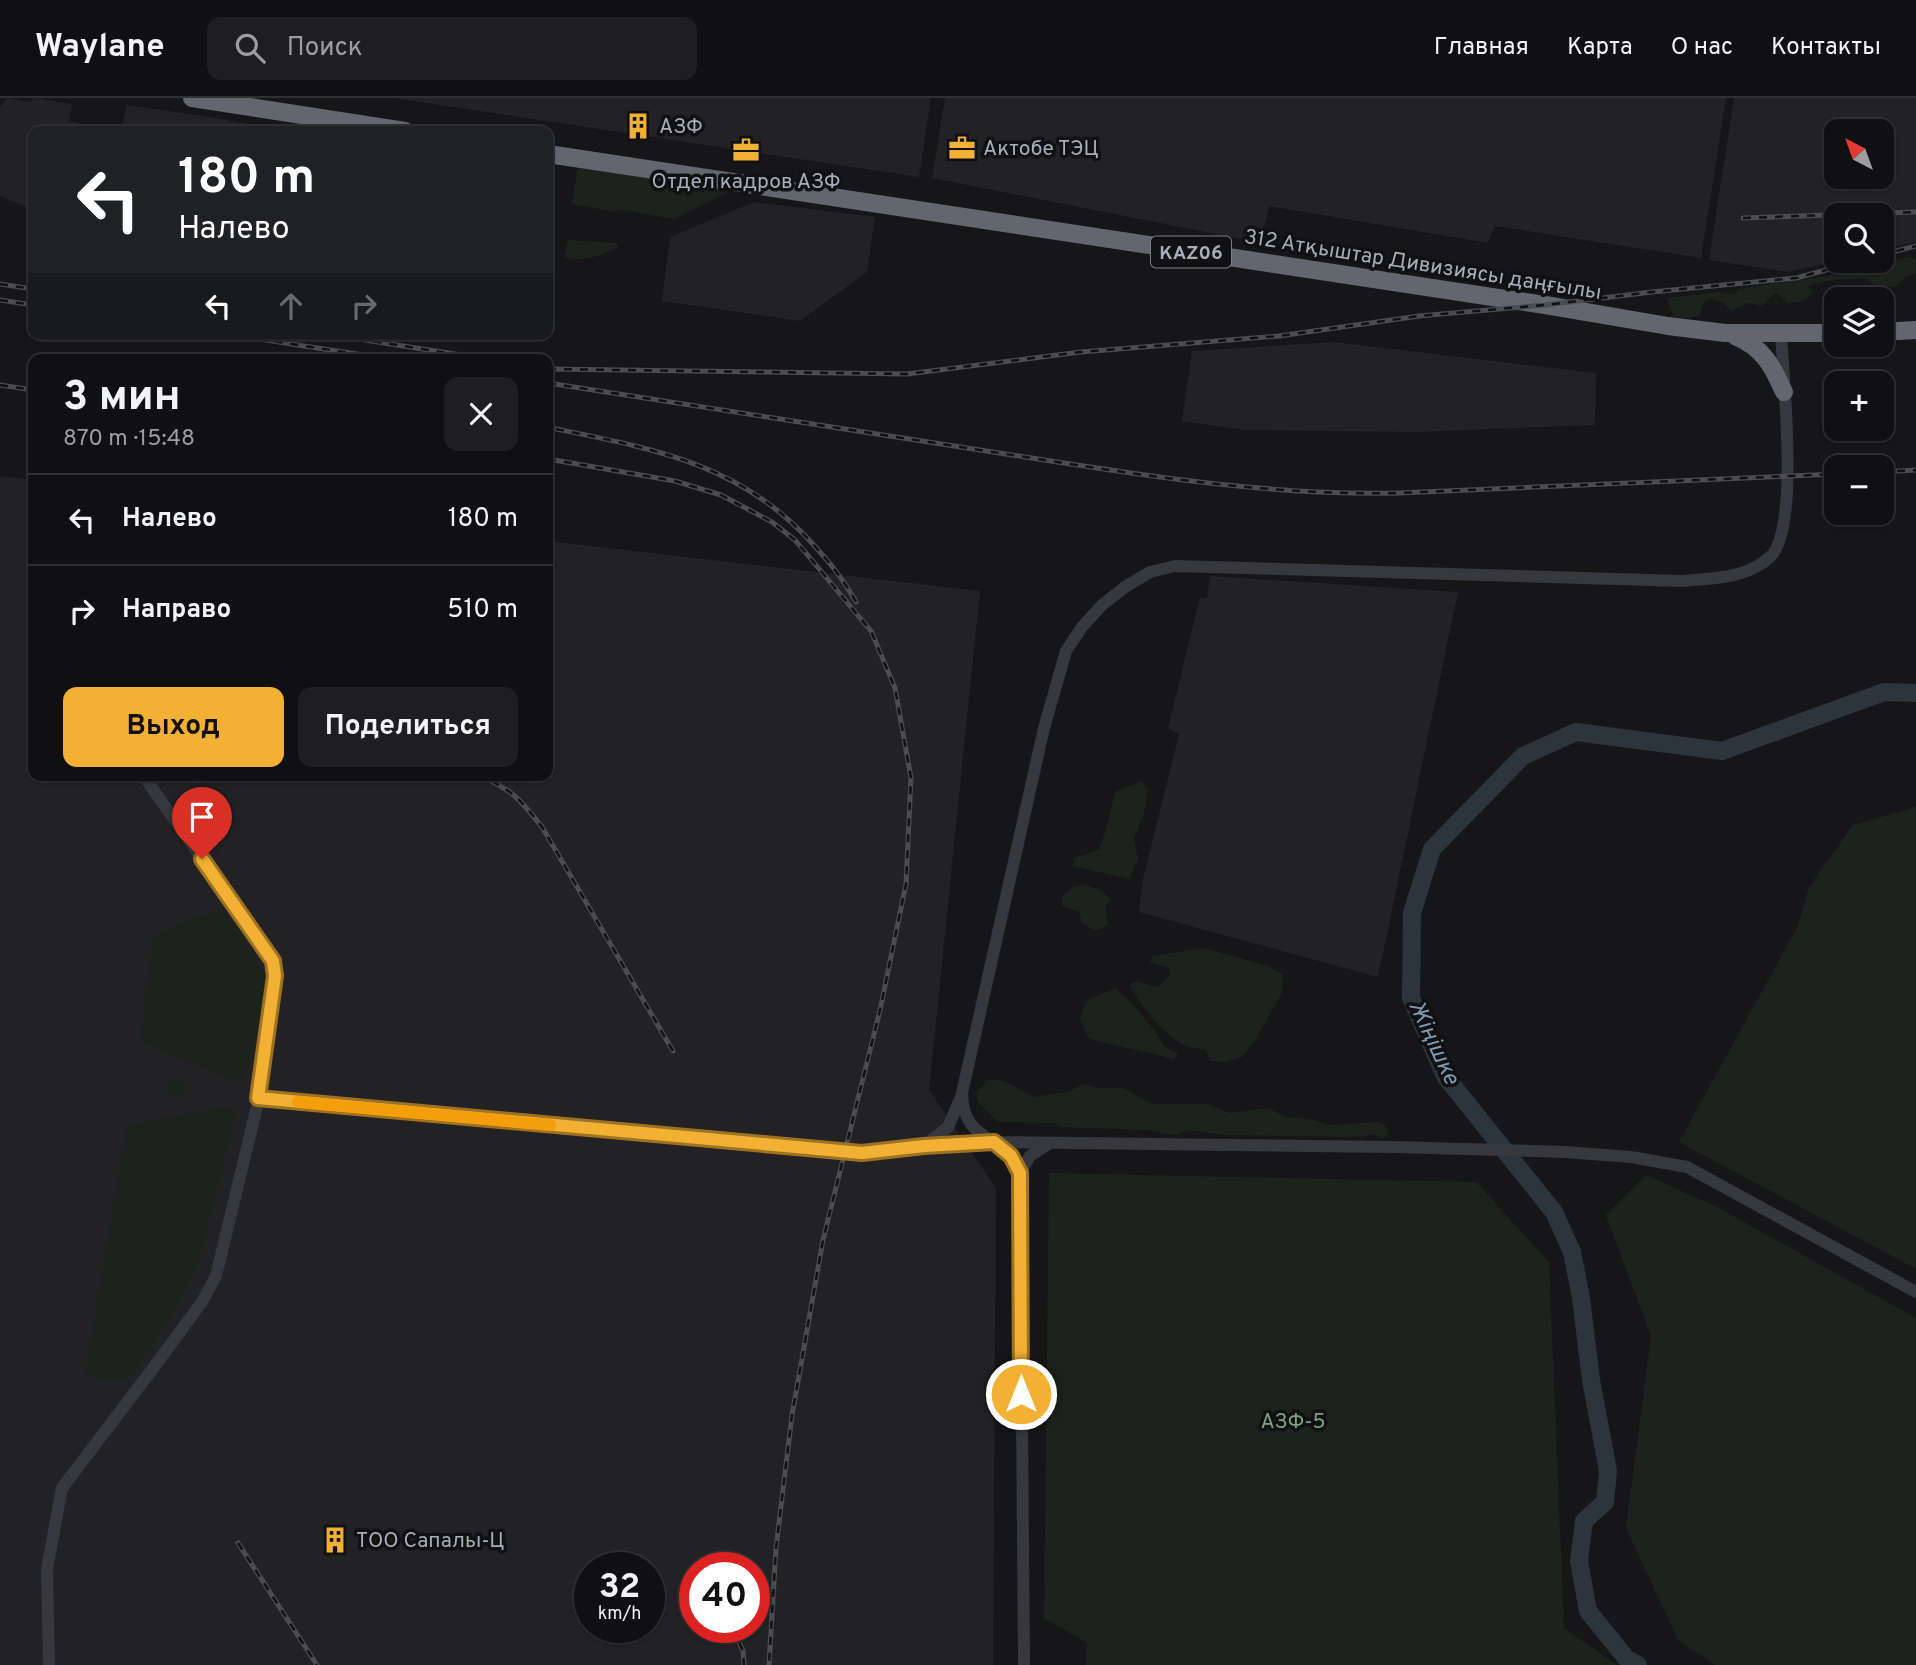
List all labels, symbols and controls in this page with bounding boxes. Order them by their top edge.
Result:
search box [207,17,697,80]
text: Waylane [35,27,165,69]
icon: search [231,29,269,67]
text: Поиск [287,32,363,65]
text: Главная [1434,33,1529,63]
text: Карта [1567,33,1633,63]
text: О нас [1671,33,1733,63]
text: Контакты [1771,33,1881,63]
building icon: АЗФ [623,111,653,141]
place label: АЗФ [659,114,703,141]
north arrow [1824,119,1894,189]
map controls [1824,119,1894,525]
office icon: Актобе ТЭЦ [947,133,977,163]
office icon: Отдел кадров АЗФ [731,135,761,165]
place label: Актобе ТЭЦ [983,136,1099,163]
text: 180 m [178,149,315,211]
icon: left [63,154,154,245]
place label: Отдел кадров АЗФ [652,169,841,196]
button: search [1824,203,1894,273]
text: Налево [178,210,290,250]
street label: 312 Атқыштар Дивизиясы даңғылы [1242,224,1603,307]
road number: KАZ06 [1151,236,1231,268]
icon: left [199,287,237,325]
icon: ahead [272,287,310,325]
icon: right [345,287,383,325]
button: layers [1824,287,1894,357]
button: + [1824,371,1894,441]
text: 3 мин [63,372,181,425]
button: close [444,377,518,451]
text: 870 m · 15:48 [63,425,195,454]
button: − [1824,455,1894,525]
icon: left [63,501,101,539]
text: Налево [122,503,217,536]
text: 180 m [448,503,518,536]
icon: right [63,592,101,630]
text: Направо [122,594,231,627]
text: 510 m [447,594,518,627]
button: Выход [63,687,284,767]
button: Поделиться [298,687,518,767]
pin [172,787,232,859]
icon: arrive [183,798,221,836]
water label: Жіңішке [1401,996,1465,1091]
position arrow [984,1357,1058,1431]
park label: АЗФ-5 [1260,1409,1326,1436]
building icon: ТОО Сапалы-Ц [320,1525,350,1555]
place label: ТОО Сапалы-Ц [356,1528,505,1555]
speed limit sign: 40 [679,1552,770,1643]
text: 32 [599,1566,640,1610]
text: km/h [598,1603,641,1626]

